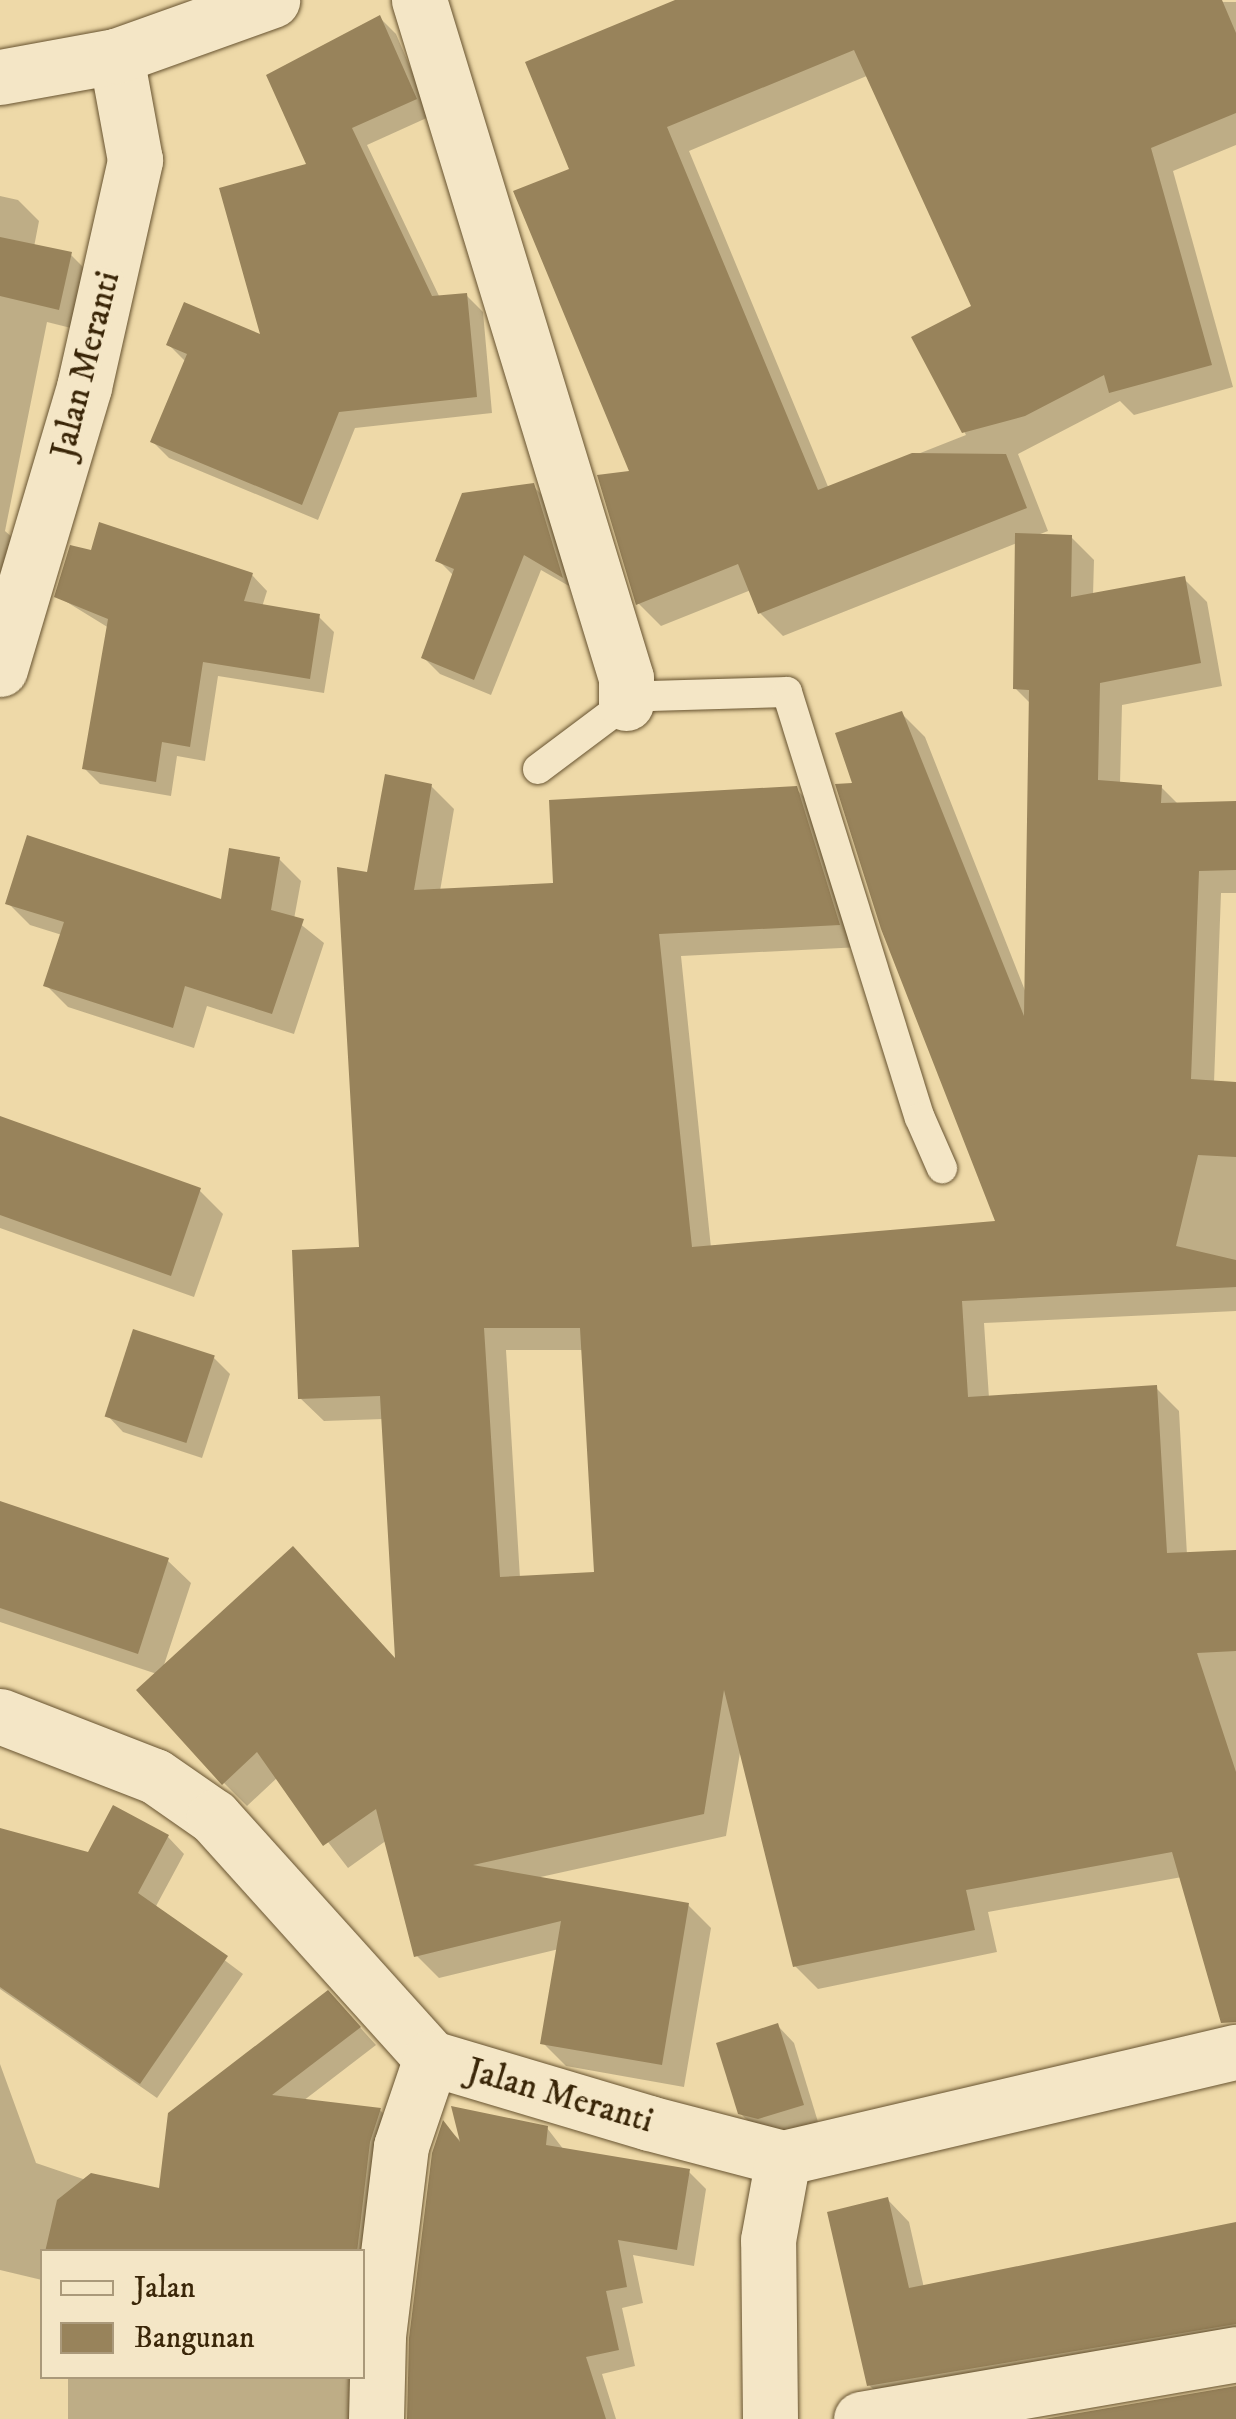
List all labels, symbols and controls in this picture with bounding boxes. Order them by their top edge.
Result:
street label: Jalan Meranti [42,267,130,463]
street label: Jalan Meranti [462,2049,658,2143]
legend [40,2249,365,2379]
text: Jalan [134,2270,196,2307]
text: Bangunan [134,2320,255,2357]

